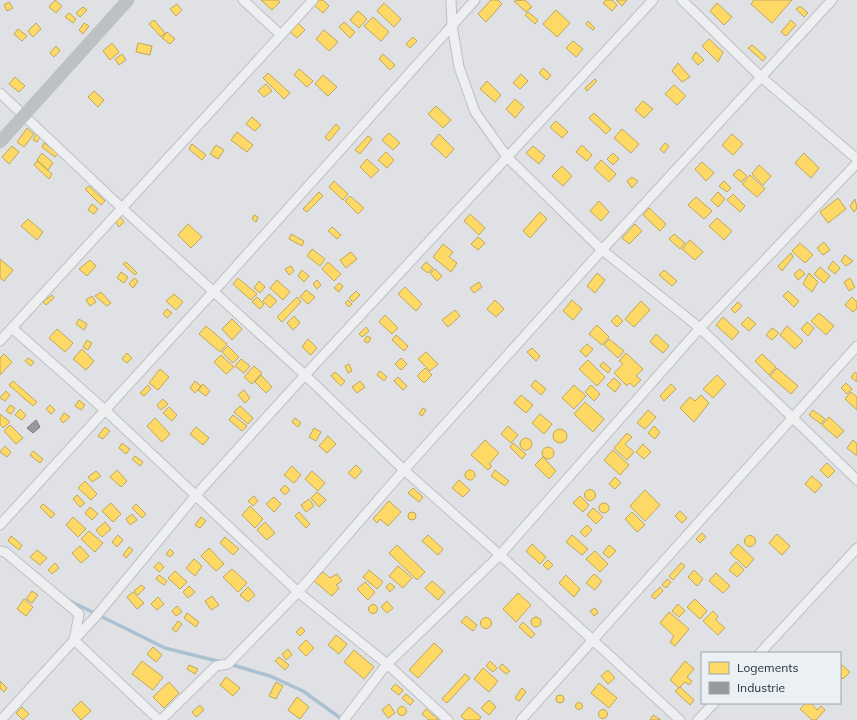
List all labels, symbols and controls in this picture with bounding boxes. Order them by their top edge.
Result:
legend [701,652,841,704]
text: Logements [737,660,798,675]
text: Industrie [737,680,785,695]

